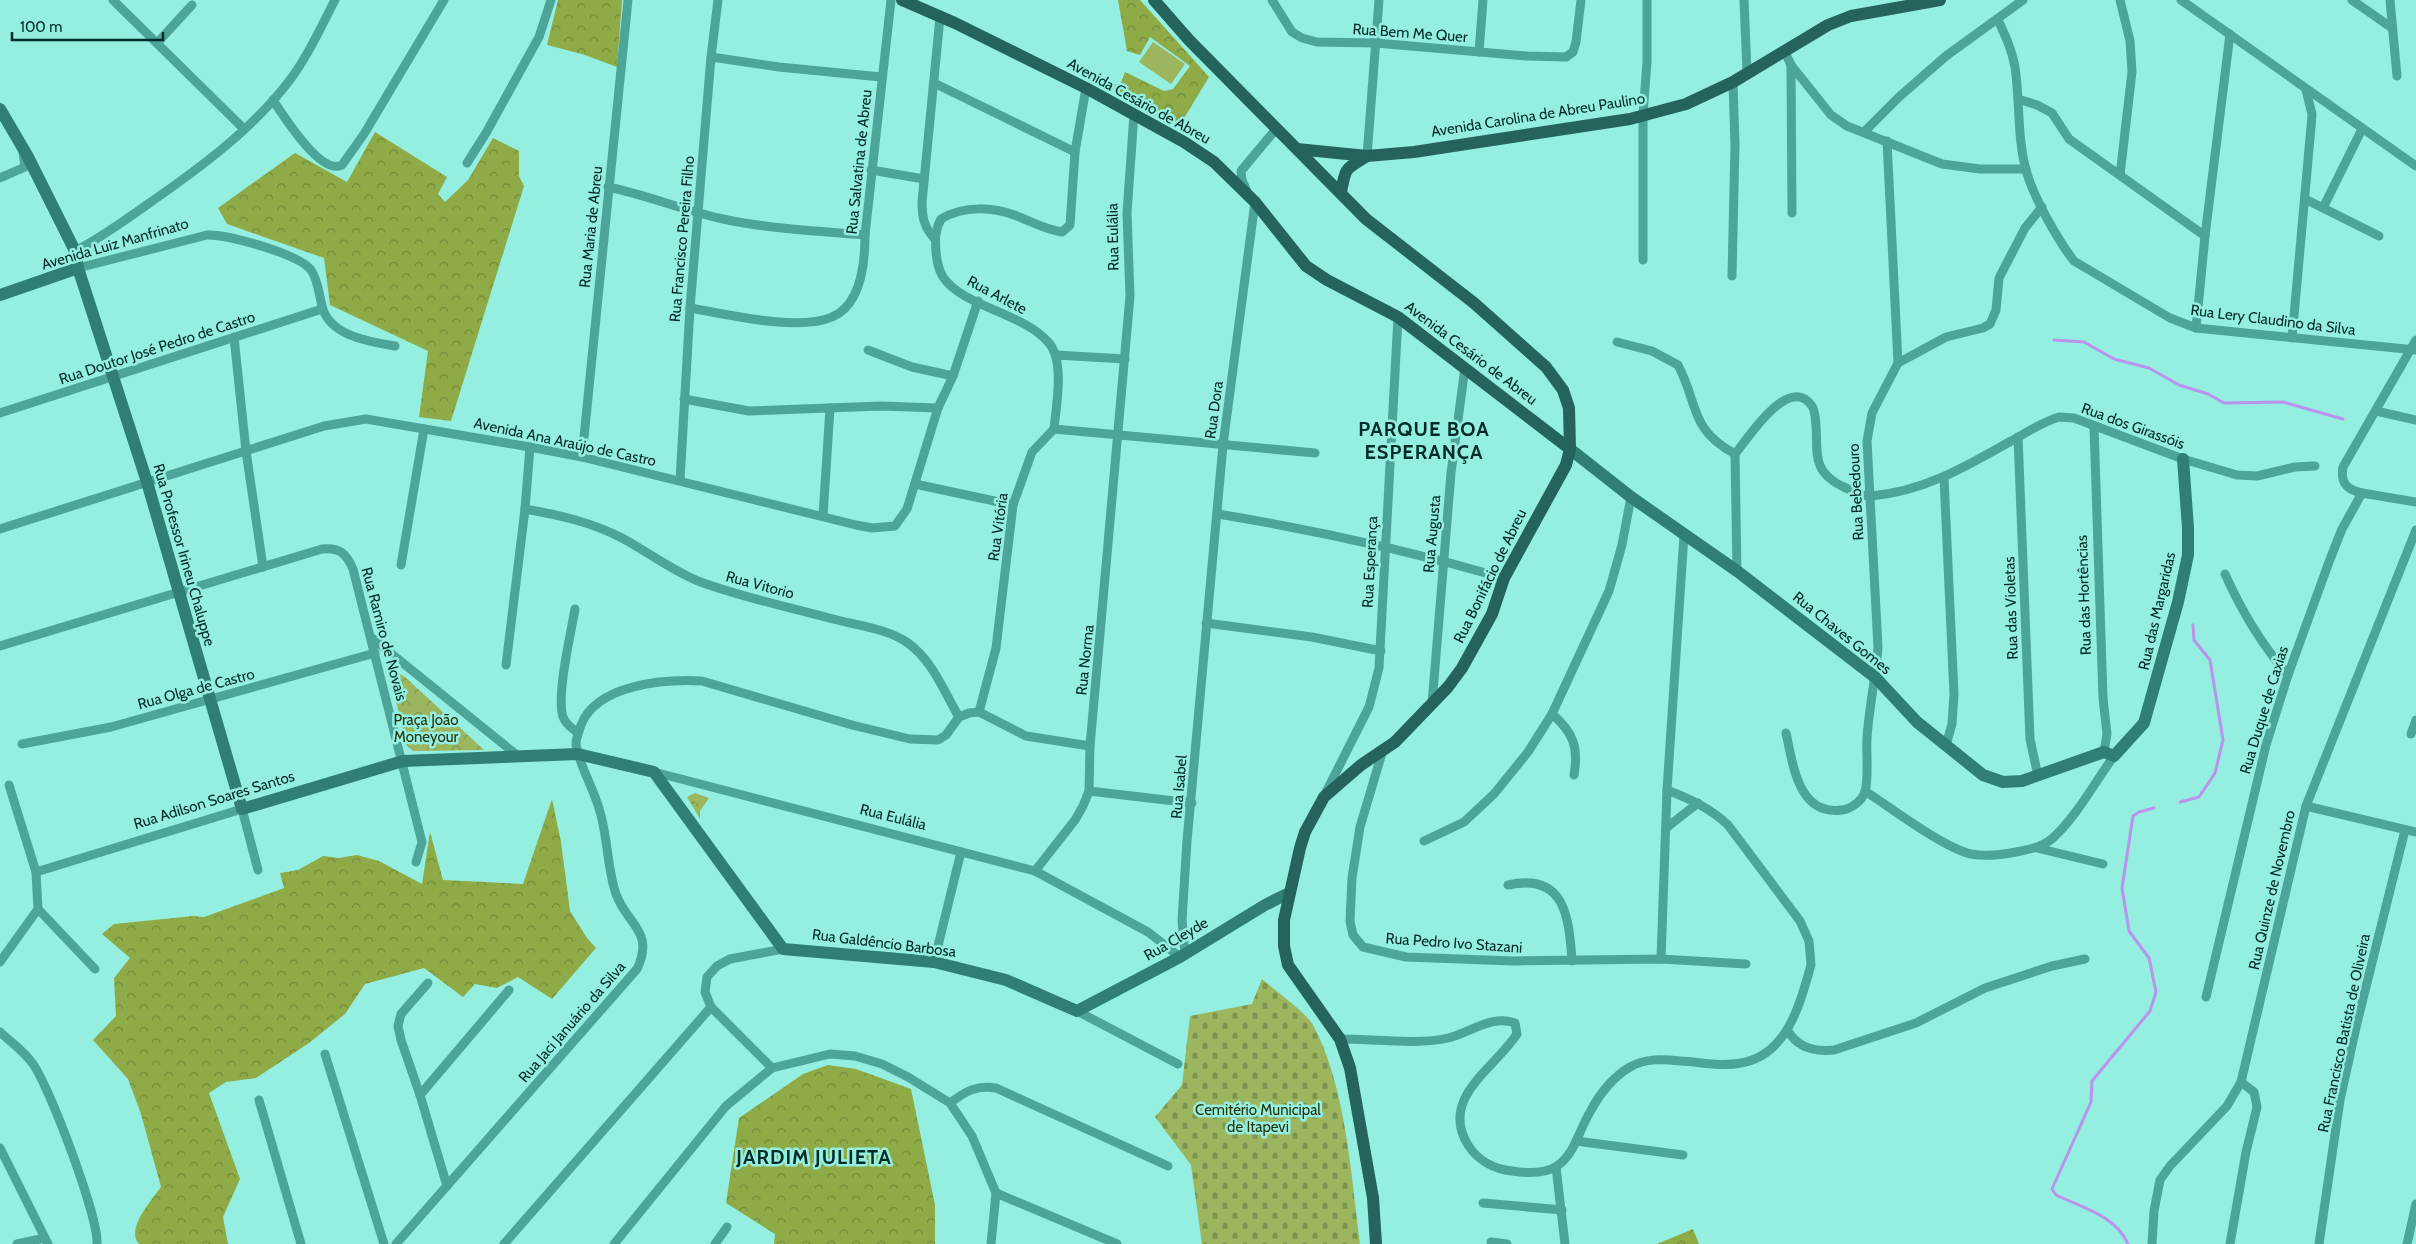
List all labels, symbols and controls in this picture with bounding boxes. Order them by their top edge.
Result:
scale bar [12,10,164,42]
text: 100 m [20,18,62,36]
street label: Rua Bem Me Quer [1352,20,1468,46]
street label: Avenida Cesário de Abreu [1064,54,1214,148]
street label: Rua Salvatina de Abreu [842,89,876,235]
street label: Avenida Carolina de Abreu Paulino [1430,89,1646,141]
street label: Rua Francisco Pereira Filho [666,155,698,323]
street label: Rua Maria de Abreu [576,165,606,289]
street label: Rua Eulália [1103,202,1123,271]
street label: Avenida Luiz Manfrinato [39,214,191,274]
street label: Rua Arlete [964,272,1030,318]
street label: Avenida Cesário de Abreu [1401,297,1541,409]
street label: Rua Lery Claudino da Silva [2189,301,2357,339]
street label: Rua Doutor José Pedro de Castro [57,308,257,388]
street label: Rua Dora [1201,379,1227,440]
street label: Rua dos Girassóis [2079,399,2187,453]
street label: Avenida Ana Araújo de Castro [472,414,658,470]
district label: PARQUE BOA ESPERANÇA [1358,417,1490,464]
street label: Rua Bebedouro [1844,443,1868,541]
street label: Rua Professor Irineu Chaluppe [149,462,219,649]
street label: Rua Vitória [984,491,1012,562]
street label: Rua Augusta [1420,494,1444,574]
street label: Rua Bonifácio de Abreu [1450,506,1530,646]
street label: Rua Esperança [1359,515,1381,608]
street label: Rua das Hortências [2073,535,2095,655]
street label: Rua das Margaridas [2135,550,2179,672]
street label: Rua das Violetas [2000,556,2022,660]
street label: Rua Ramiro de Novais [357,565,411,703]
street label: Rua Vitorio [724,567,796,603]
street label: Rua Chaves Gomes [1789,588,1895,678]
street label: Rua Norma [1072,623,1098,696]
street label: Rua Duque de Caxias [2236,644,2292,776]
street label: Rua Olga de Castro [136,665,256,713]
park label: Praça João Moneyour [394,711,459,746]
street label: Rua Isabel [1167,754,1191,820]
street label: Rua Adilson Soares Santos [131,767,297,833]
street label: Rua Eulália [858,800,929,834]
street label: Rua Quinze de Novembro [2245,808,2299,972]
street label: Rua Cleyde [1141,913,1212,965]
street label: Rua Galdêncio Barbosa [811,925,958,961]
street label: Rua Pedro Ivo Stazani [1385,929,1523,957]
street label: Rua Francisco Batista de Oliveira [2314,931,2374,1134]
street label: Rua Jaci Januário da Silva [515,957,630,1086]
park label: Cemitério Municipal de Itapevi [1195,1101,1321,1136]
district label: JARDIM JULIETA [735,1145,892,1169]

